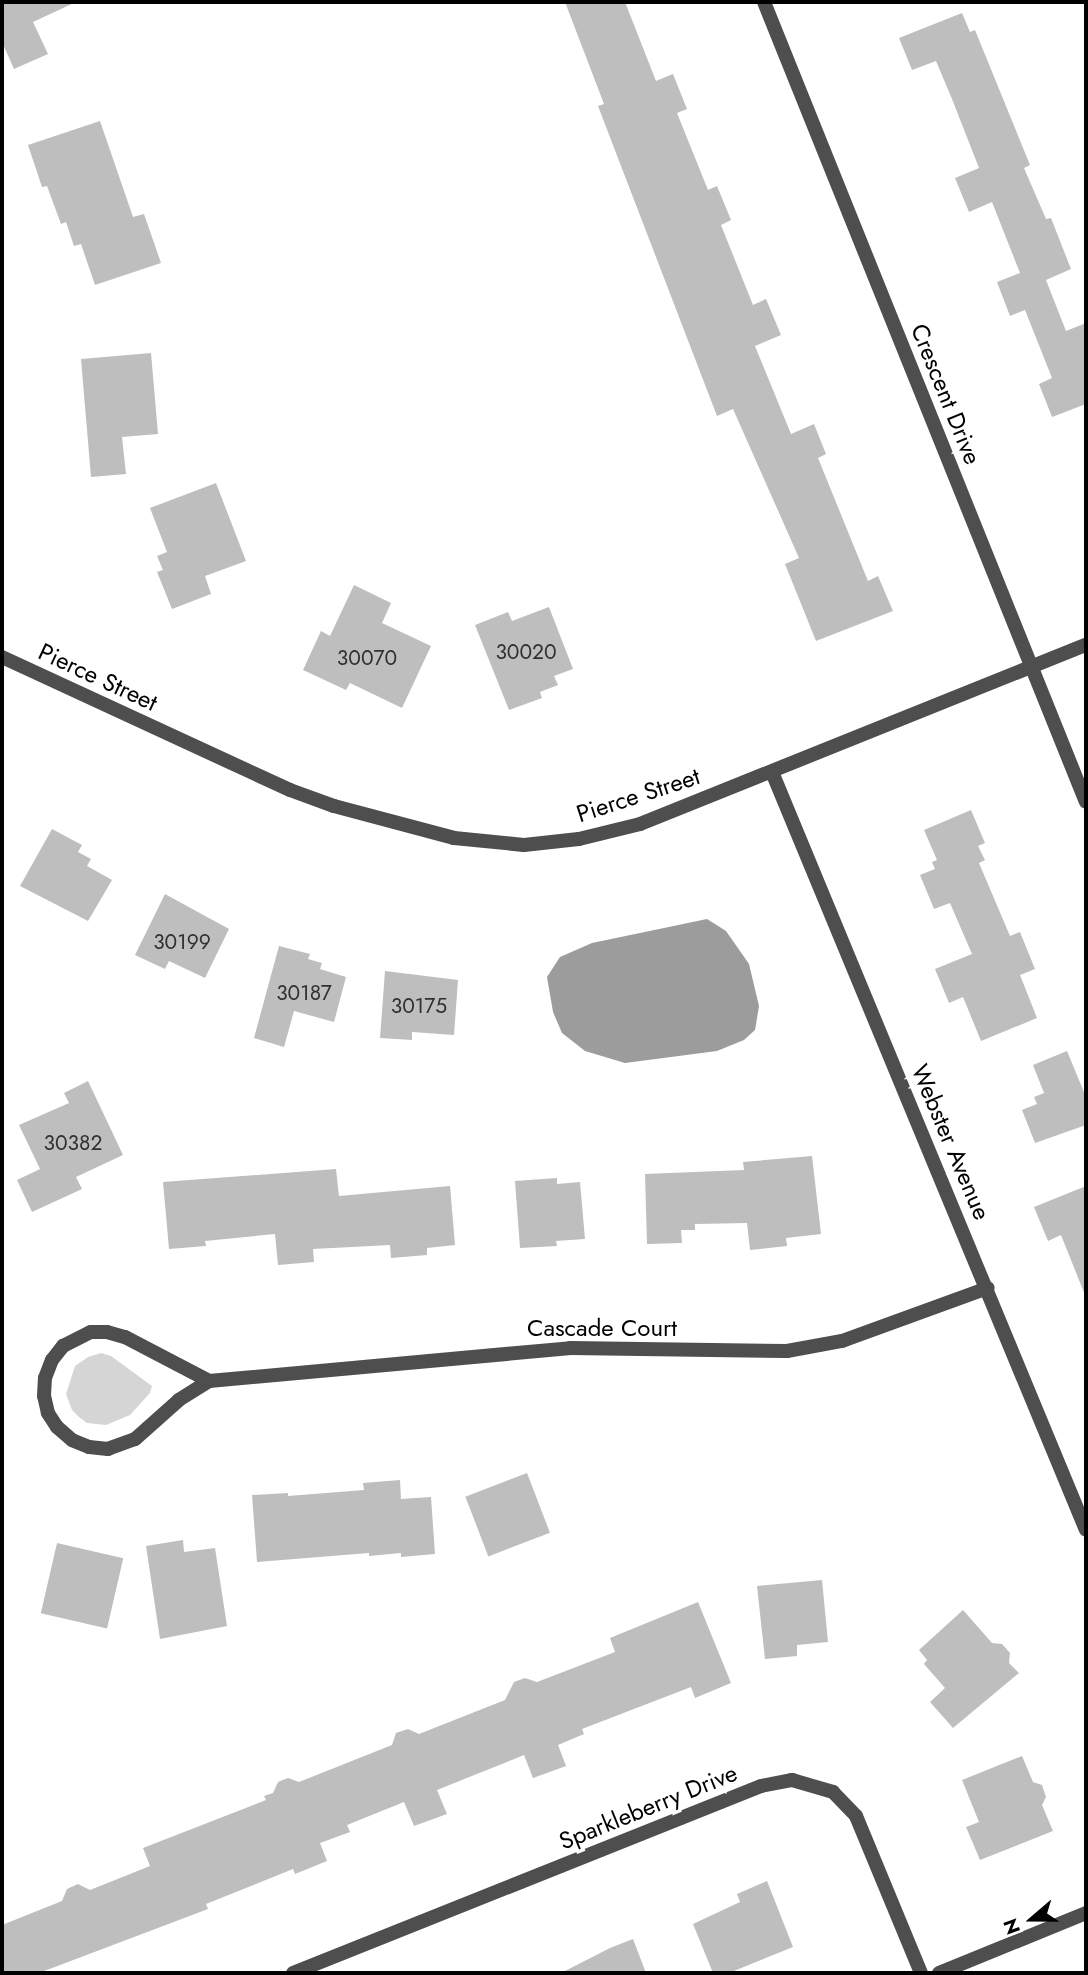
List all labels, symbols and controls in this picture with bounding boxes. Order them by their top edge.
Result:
street label: Crescent Drive [905,319,987,469]
street label: Pierce Street [34,637,162,717]
house number: 30020 [495,639,557,665]
house number: 30070 [337,645,397,671]
street label: Pierce Street [573,762,703,828]
house number: 30199 [153,929,211,955]
house number: 30187 [276,980,332,1006]
house number: 30175 [391,993,447,1019]
street label: Webster Avenue [905,1060,997,1224]
house number: 30382 [44,1130,102,1156]
street label: Cascade Court [527,1314,677,1342]
street label: Sparkleberry Drive [555,1758,741,1856]
north arrow [997,1884,1067,1954]
text: N [997,1915,1027,1938]

